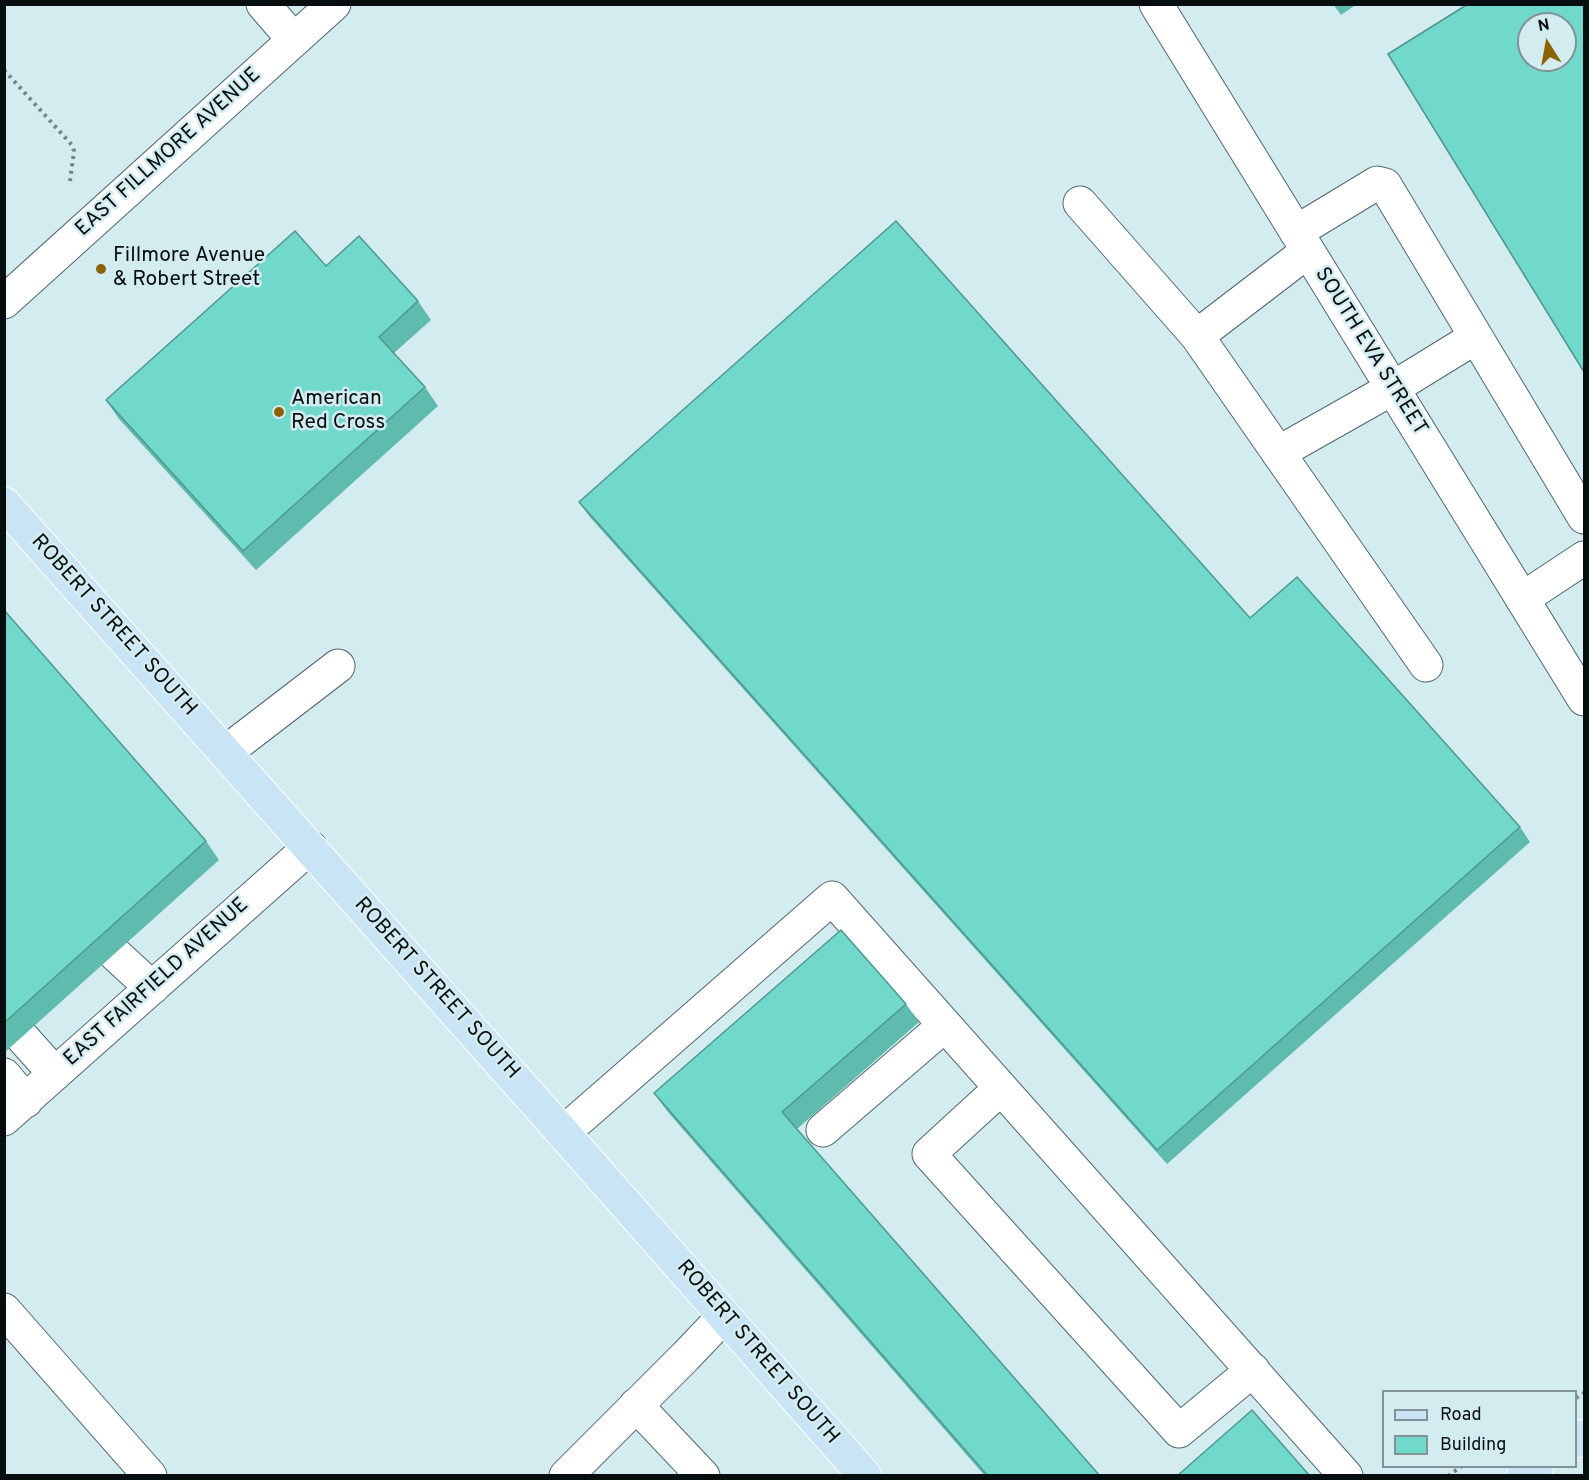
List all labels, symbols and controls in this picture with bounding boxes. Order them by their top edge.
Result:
north arrow [1517,12,1577,72]
text: N [1536,15,1551,37]
street label: EAST FILLMORE AVENUE [71,63,267,243]
place label: Fillmore Avenue & Robert Street [113,244,265,294]
marker: Fillmore Avenue & Robert Street [94,262,108,276]
street label: SOUTH EVA STREET [1308,263,1432,441]
place label: American Red Cross [291,387,385,437]
marker: American Red Cross [272,405,286,419]
street label: ROBERT STREET SOUTH [25,530,201,722]
street label: EAST FAIRFIELD AVENUE [60,893,254,1073]
street label: ROBERT STREET SOUTH [348,893,524,1085]
street label: ROBERT STREET SOUTH [670,1256,844,1450]
legend [1382,1390,1577,1468]
text: Road [1440,1404,1482,1427]
text: Building [1440,1434,1506,1457]

